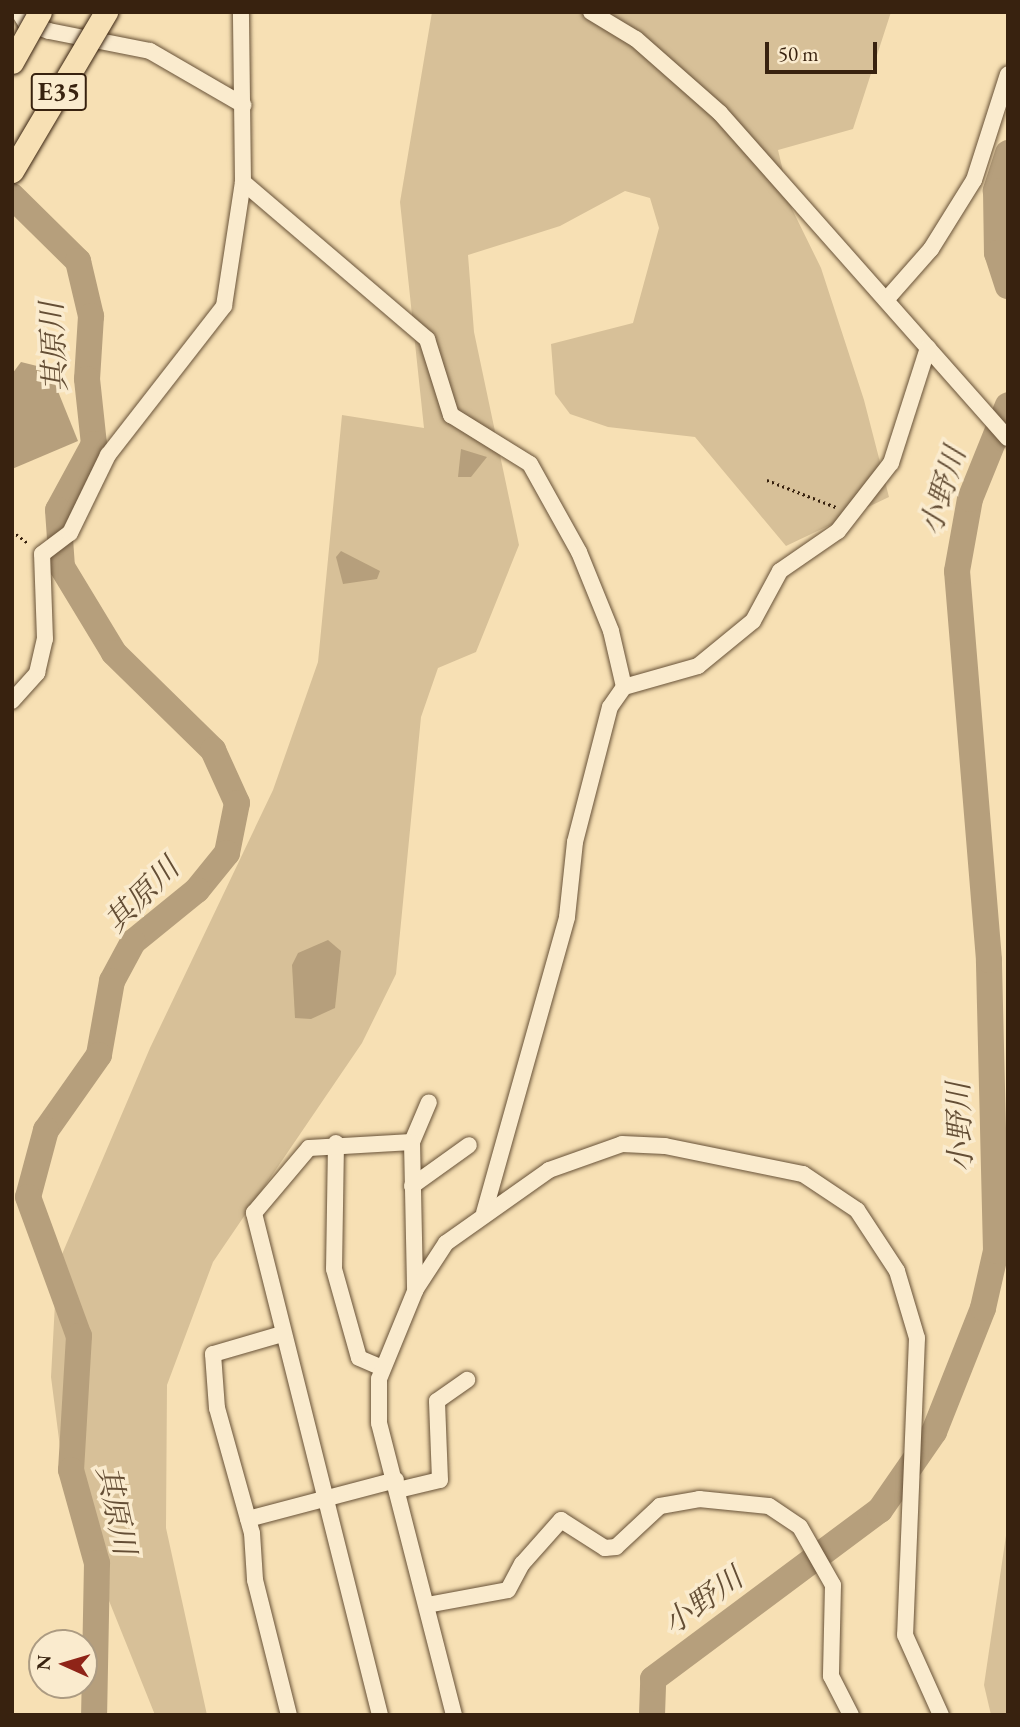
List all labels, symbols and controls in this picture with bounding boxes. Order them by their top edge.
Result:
scale bar [768,28,880,72]
text: 50 m [778,40,819,67]
road number: E35 [29,69,89,114]
water label: 其原川 [34,301,74,393]
water label: 小野川 [913,443,973,539]
water label: 其原川 [97,850,187,940]
water label: 小野川 [940,1081,980,1173]
water label: 其原川 [89,1462,143,1558]
water label: 小野川 [656,1560,750,1642]
north arrow [28,1629,98,1699]
text: N [31,1654,57,1671]

